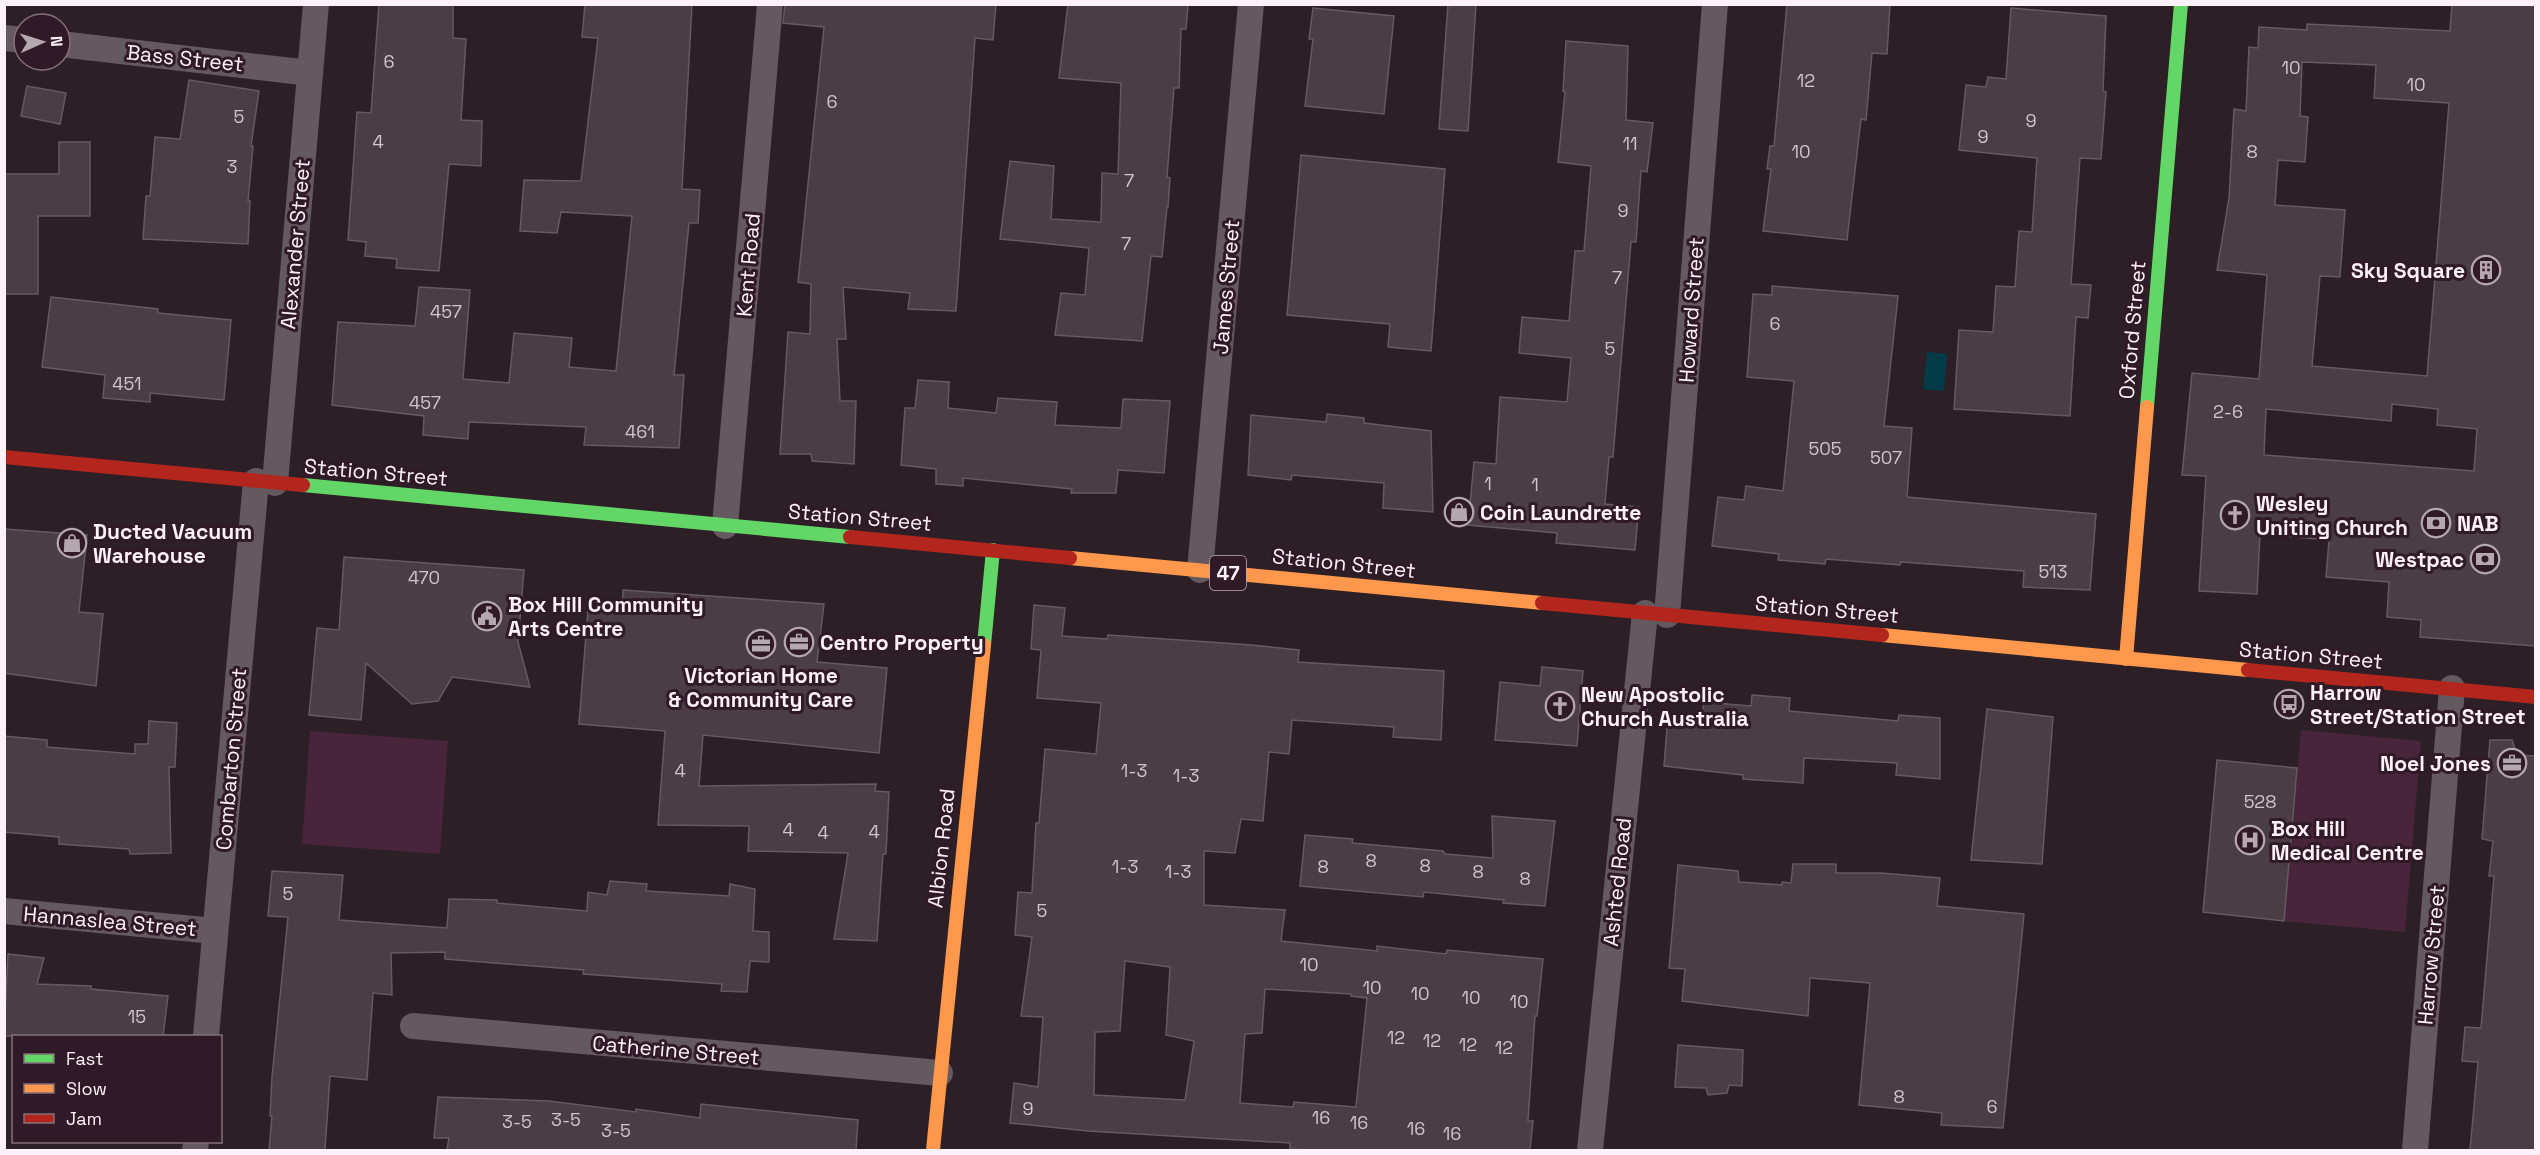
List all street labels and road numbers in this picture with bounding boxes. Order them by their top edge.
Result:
street label: Bass Street [125,38,245,78]
street label: Alexander Street [274,158,316,330]
street label: Kent Road [730,212,766,318]
street label: James Street [1207,219,1245,355]
street label: Howard Street [1672,236,1710,384]
street label: Oxford Street [2112,260,2152,400]
street label: Station Street [303,452,449,492]
street label: Station Street [787,497,933,537]
street label: Station Street [1271,542,1417,584]
road number: 47 [1210,556,1246,590]
street label: Station Street [1754,589,1900,629]
street label: Station Street [2238,635,2384,675]
street label: Combarton Street [210,667,252,851]
street label: Albion Road [921,787,961,909]
street label: Ashted Road [1597,816,1637,948]
street label: Harrow Street [2411,884,2451,1026]
street label: Hannaslea Street [22,900,198,942]
street label: Catherine Street [591,1029,761,1071]

